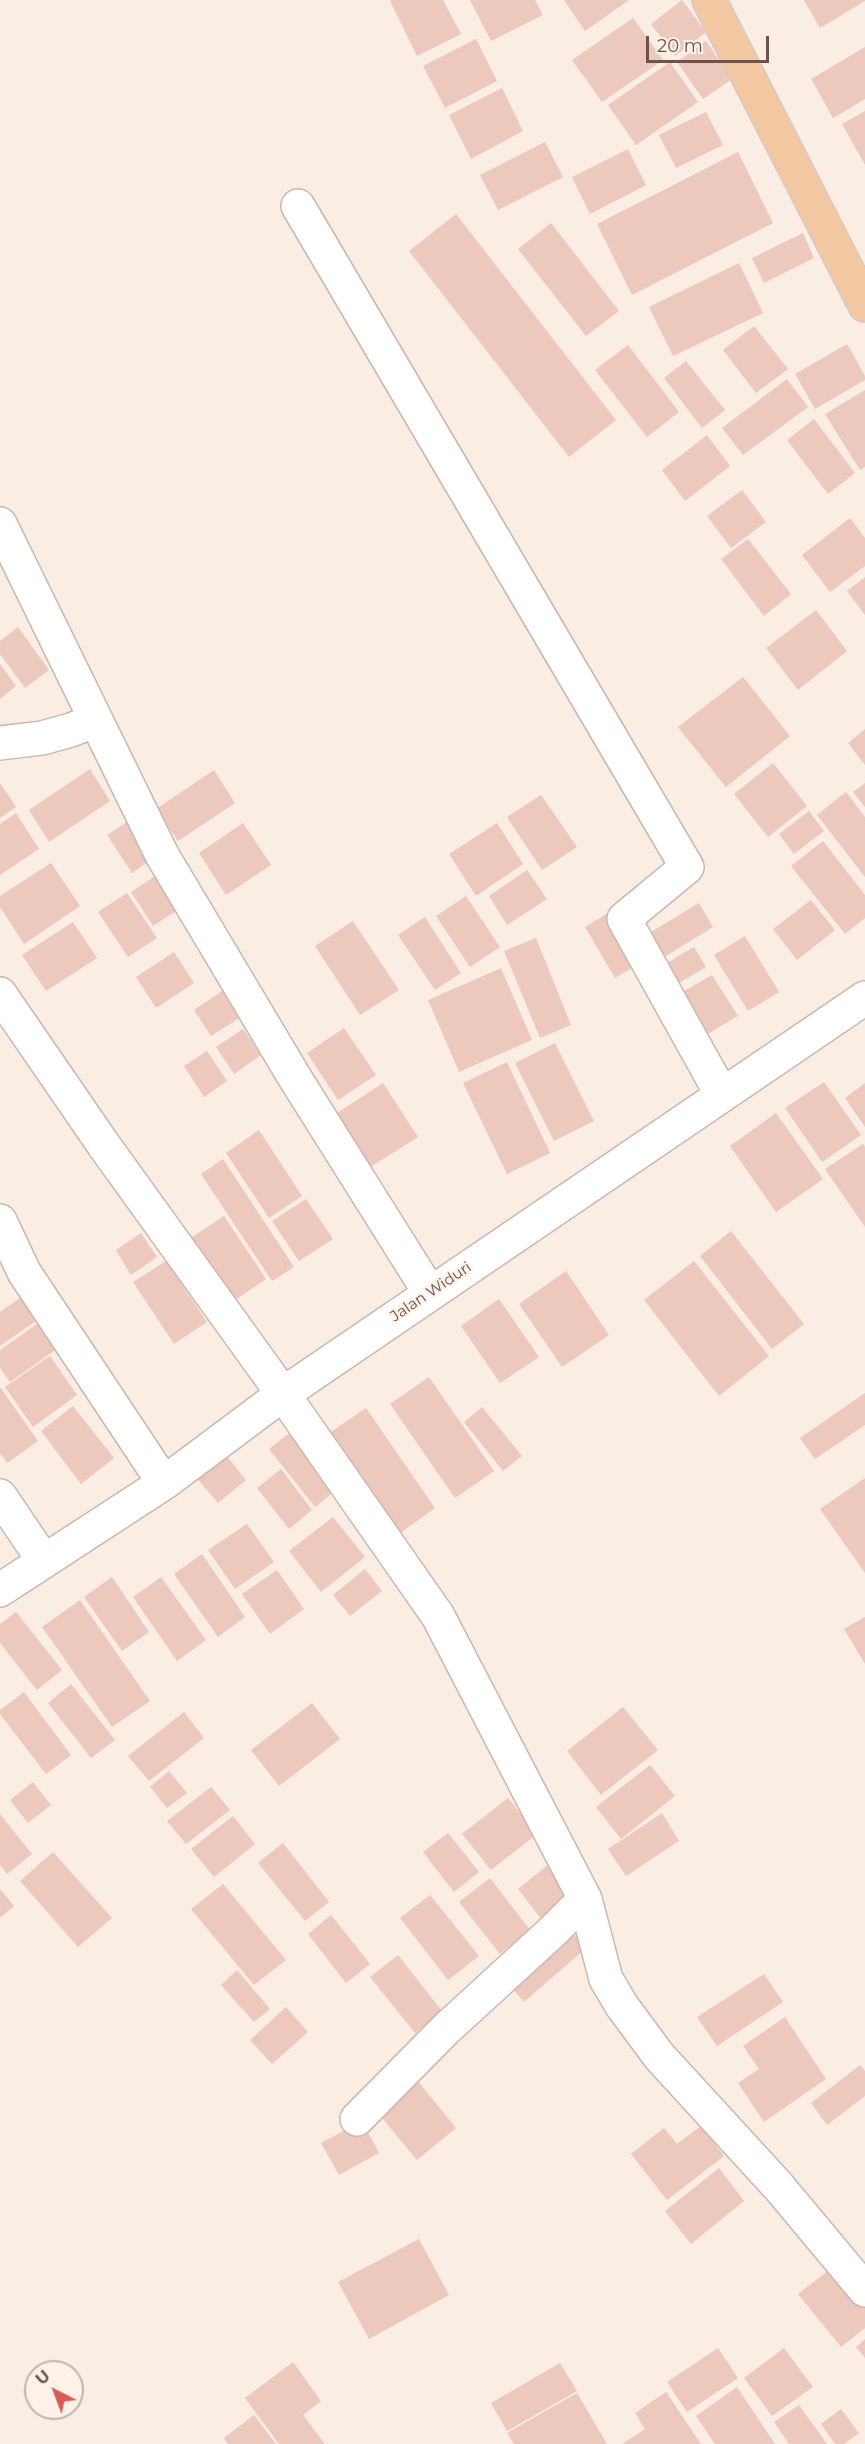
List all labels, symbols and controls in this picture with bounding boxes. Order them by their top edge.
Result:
scale bar [649,24,772,62]
text: 20 m [657,35,703,57]
street label: Jalan Widuri [387,1258,475,1326]
north arrow [24,2360,84,2420]
text: U [32,2366,54,2389]

